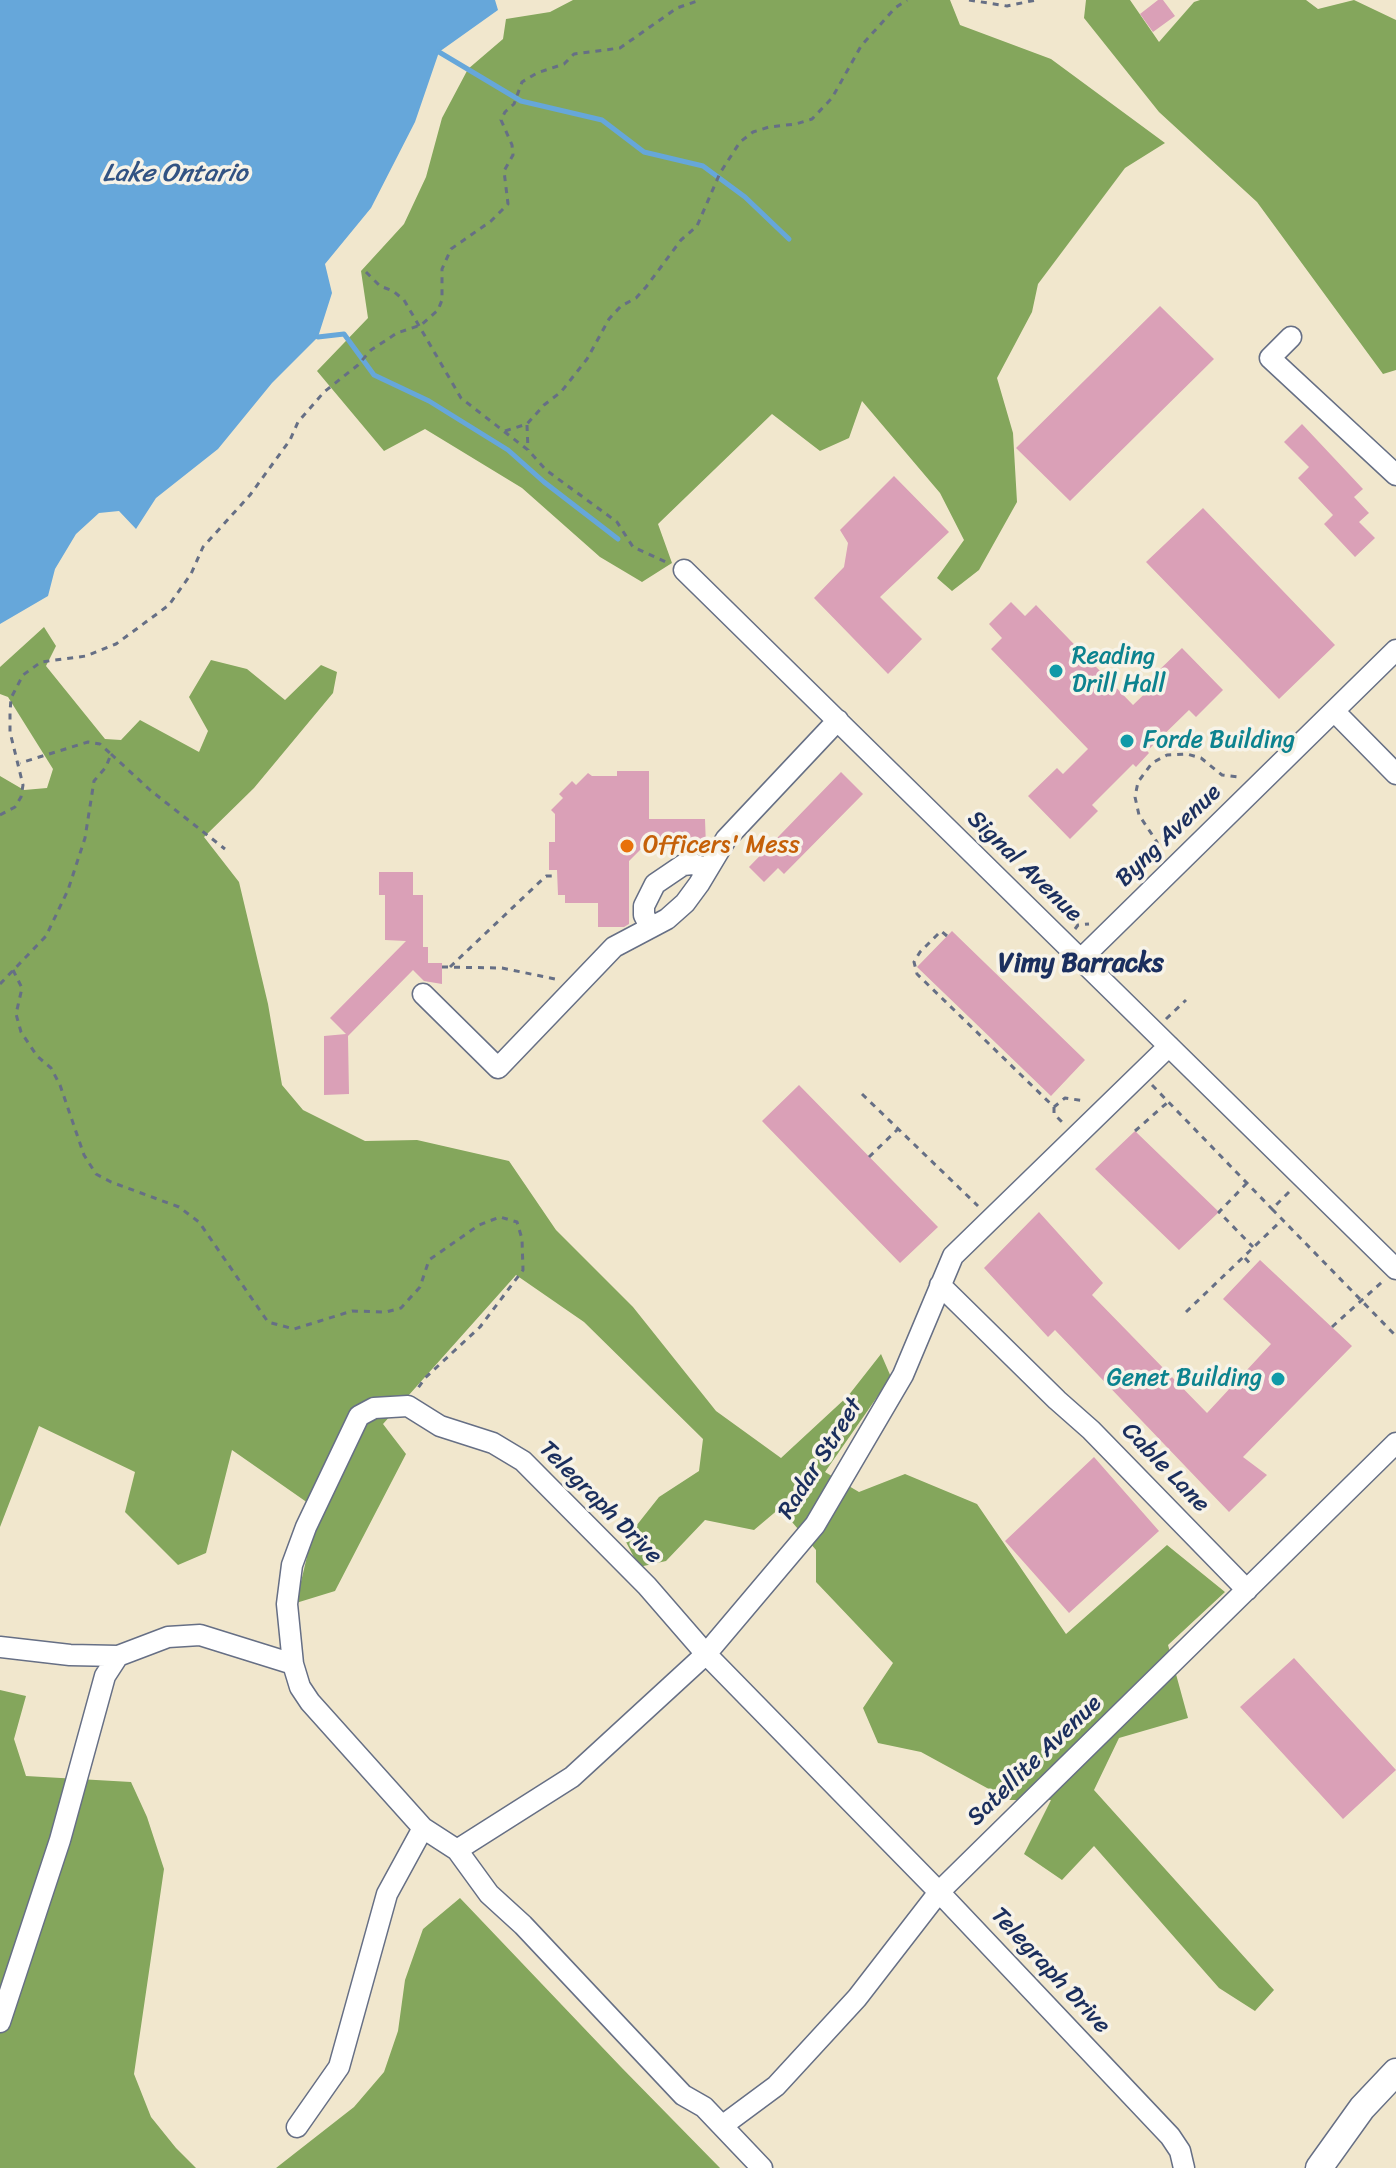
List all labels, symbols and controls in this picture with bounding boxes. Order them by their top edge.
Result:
water label: Lake Ontario [103,158,247,190]
place label: Reading Drill Hall [1072,643,1165,699]
marker: Reading Drill Hall [1047,662,1065,680]
place label: Forde Building [1143,727,1295,755]
marker: Forde Building [1118,732,1136,750]
street label: Byng Avenue [1110,779,1228,893]
street label: Signal Avenue [961,805,1087,929]
place label: Officers' Mess [643,832,800,860]
marker: Officers' Mess [618,837,636,855]
district label: Vimy Barracks [998,948,1164,980]
place label: Genet Building [1107,1365,1262,1393]
marker: Genet Building [1269,1370,1287,1388]
street label: Radar Street [772,1393,870,1525]
street label: Cable Lane [1115,1417,1215,1519]
street label: Telegraph Drive [532,1435,668,1571]
street label: Satellite Avenue [962,1690,1108,1832]
street label: Telegraph Drive [984,1902,1116,2040]

